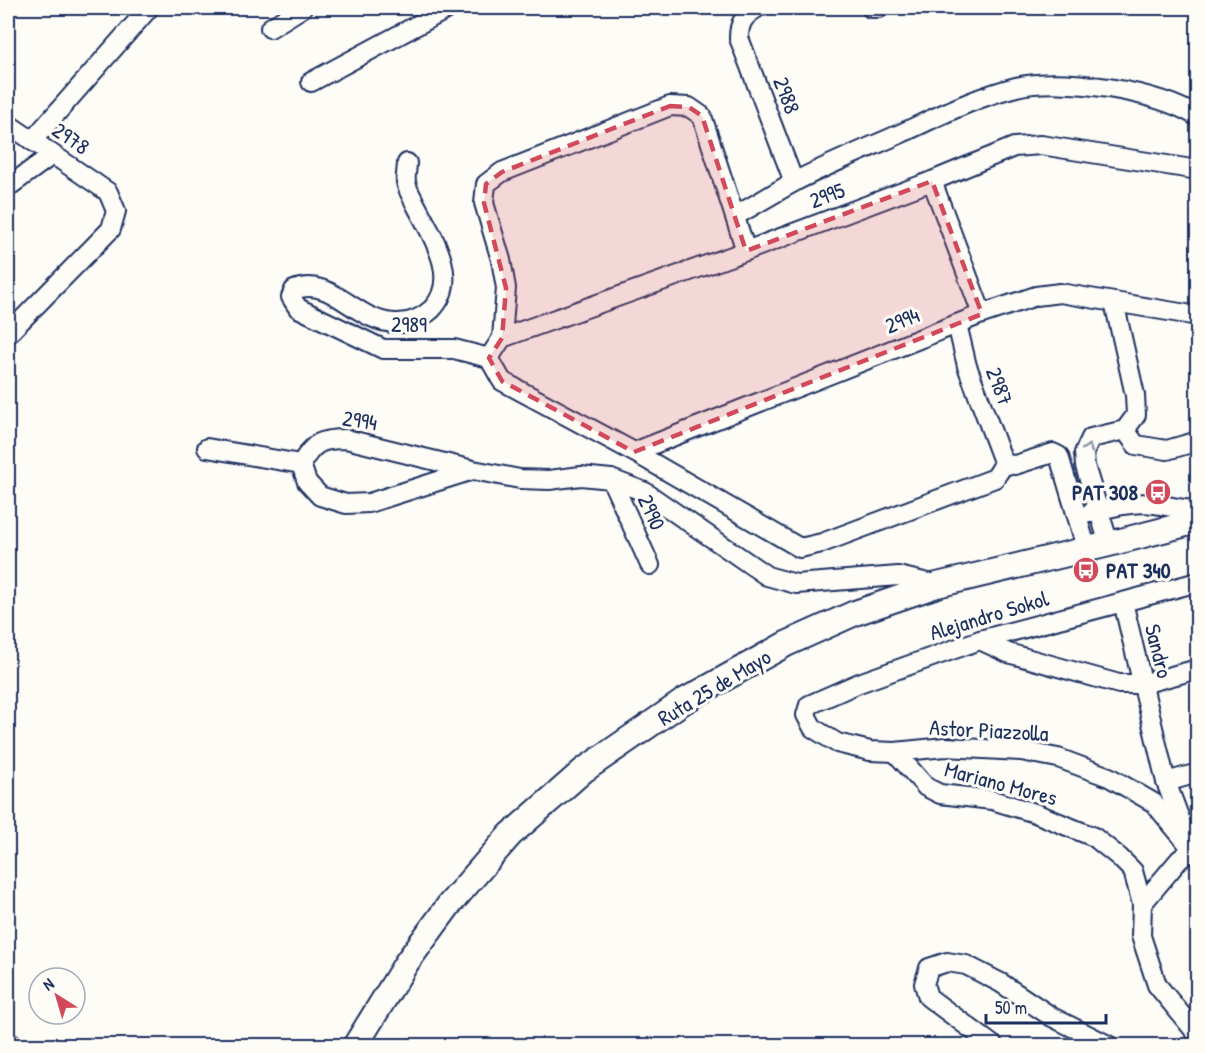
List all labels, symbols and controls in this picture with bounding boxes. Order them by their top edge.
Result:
street label: 2988 [766,72,808,118]
street label: 2978 [47,115,95,161]
street label: 2995 [805,175,849,215]
street label: 2994 [880,300,924,340]
street label: 2989 [391,309,427,339]
street label: 2987 [979,363,1021,409]
street label: 2994 [341,402,379,438]
one-way arrow [1080,444,1093,454]
place label: PAT 308 [1072,477,1138,507]
bus stop icon: PAT 308 [1143,477,1173,507]
street label: 2990 [631,489,673,535]
bus stop icon: PAT 340 [1071,555,1101,585]
place label: PAT 340 [1106,555,1171,585]
street label: Alejandro Sokol [926,583,1052,647]
street label: Sandro [1138,621,1180,681]
street label: Ruta 25 de Mayo [652,641,776,733]
street label: Astor Piazzolla [929,712,1050,748]
street label: Mariano Mores [941,754,1061,812]
north arrow [27,966,87,1026]
text: N [38,972,58,995]
scale bar [986,987,1106,1025]
text: 50 m [995,995,1027,1020]

